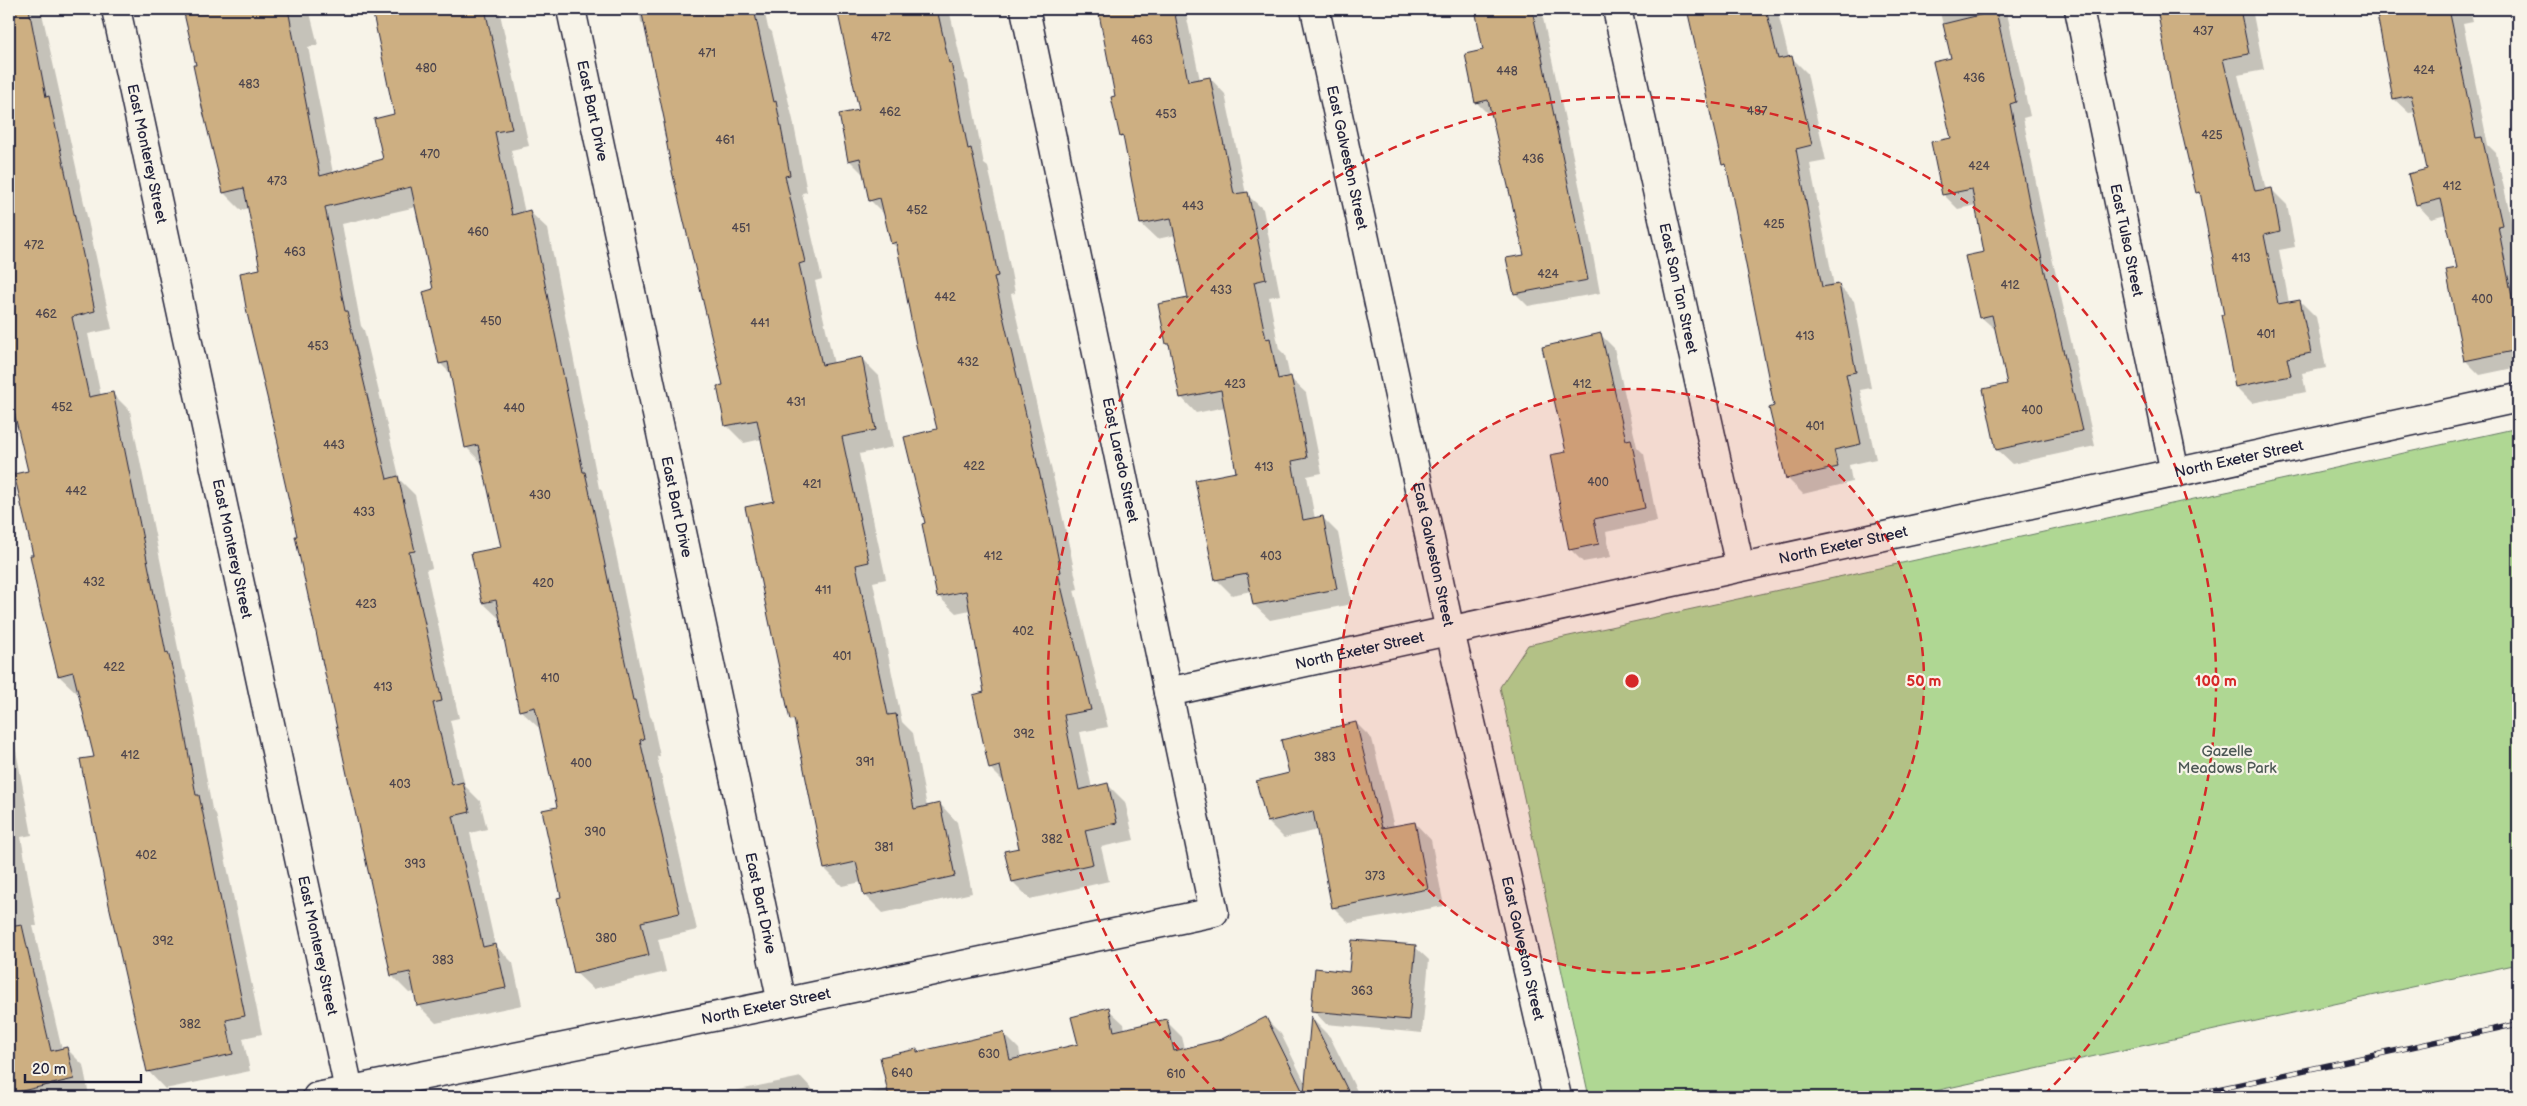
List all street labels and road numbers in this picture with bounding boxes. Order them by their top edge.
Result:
street label: East Bart Drive [573,58,613,163]
street label: East Monterey Street [123,82,172,226]
street label: East Galveston Street [1322,84,1372,232]
street label: East Tulsa Street [2106,182,2148,299]
street label: East San Tan Street [1655,221,1702,356]
street label: East Laredo Street [1097,396,1143,525]
street label: North Exeter Street [2173,435,2305,482]
street label: East Bart Drive [657,455,697,559]
street label: East Monterey Street [208,477,257,620]
street label: East Galveston Street [1408,480,1458,629]
street label: North Exeter Street [1777,522,1910,568]
street label: North Exeter Street [1293,627,1426,674]
street label: East Bart Drive [741,851,781,955]
street label: East Monterey Street [294,874,342,1017]
street label: East Galveston Street [1497,874,1549,1022]
street label: North Exeter Street [700,983,833,1029]

